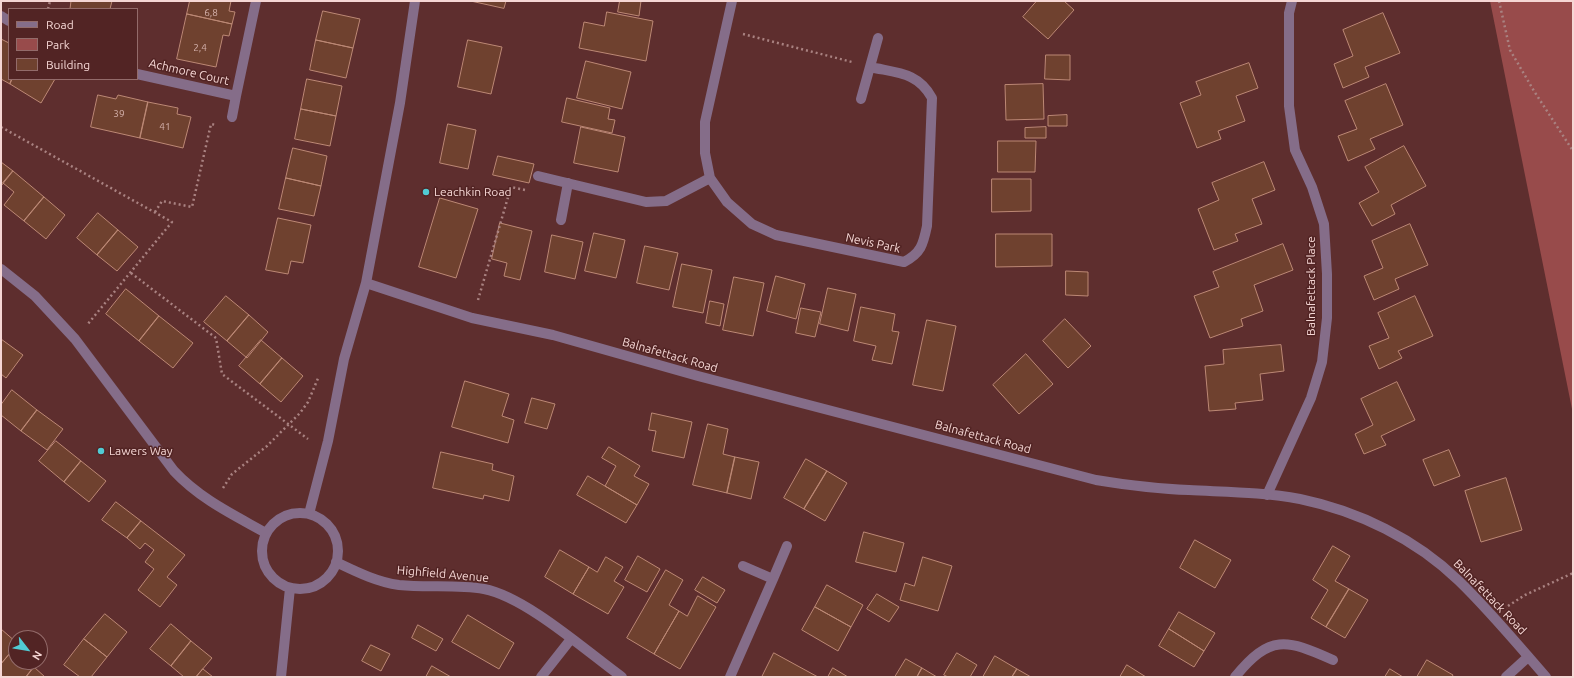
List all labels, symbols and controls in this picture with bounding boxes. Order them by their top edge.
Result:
house number: 6,8 [204,7,218,19]
legend [8,8,138,80]
text: Road [46,18,74,31]
text: Park [46,38,70,51]
house number: 2,4 [193,42,207,54]
street label: Achmore Court [147,56,231,88]
text: Building [46,58,90,71]
house number: 39 [113,108,125,120]
house number: 41 [159,121,171,133]
place label: Leachkin Road [434,185,512,199]
marker: Leachkin Road [421,187,431,197]
street label: Nevis Park [844,230,902,256]
street label: Balnafettack Place [1304,236,1318,336]
street label: Balnafettack Road [621,334,719,376]
street label: Balnafettack Road [933,417,1033,457]
place label: Lawers Way [109,444,173,458]
marker: Lawers Way [96,446,106,456]
street label: Balnafettack Road [1451,556,1529,638]
street label: Highfield Avenue [396,563,490,585]
north arrow [8,630,48,670]
text: N [30,649,45,662]

